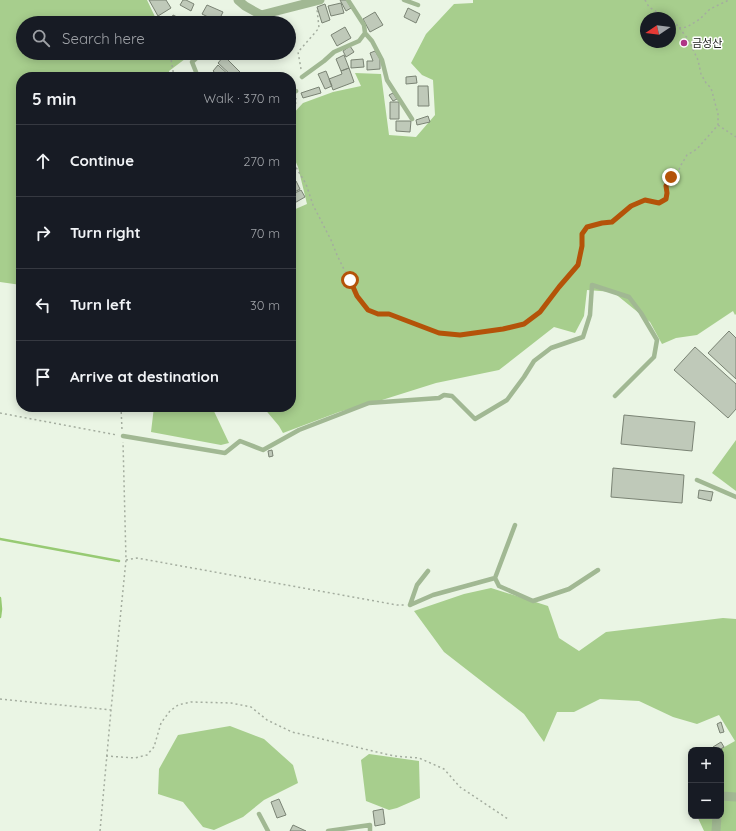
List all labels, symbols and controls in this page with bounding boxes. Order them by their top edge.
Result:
north arrow [640,12,676,48]
search box [16,16,296,60]
icon: search [30,27,52,49]
text: Search here [62,29,145,48]
place label: 금성산 [692,36,722,50]
marker: 금성산 [679,38,689,48]
text: 5 min [32,88,76,109]
text: Walk · 370 m [203,90,280,106]
icon: ahead [32,150,54,172]
text: Continue [70,151,134,170]
text: 270 m [243,153,280,169]
route end [662,168,680,186]
icon: right [32,222,54,244]
text: Turn right [70,223,141,242]
text: 70 m [250,225,280,241]
route start [341,271,359,289]
icon: left [32,294,54,316]
text: Turn left [70,295,132,314]
text: 30 m [250,297,280,313]
icon: arrive [32,366,54,388]
text: Arrive at destination [70,367,219,386]
map controls [688,747,724,819]
button: + [688,747,724,783]
button: − [688,783,724,819]

